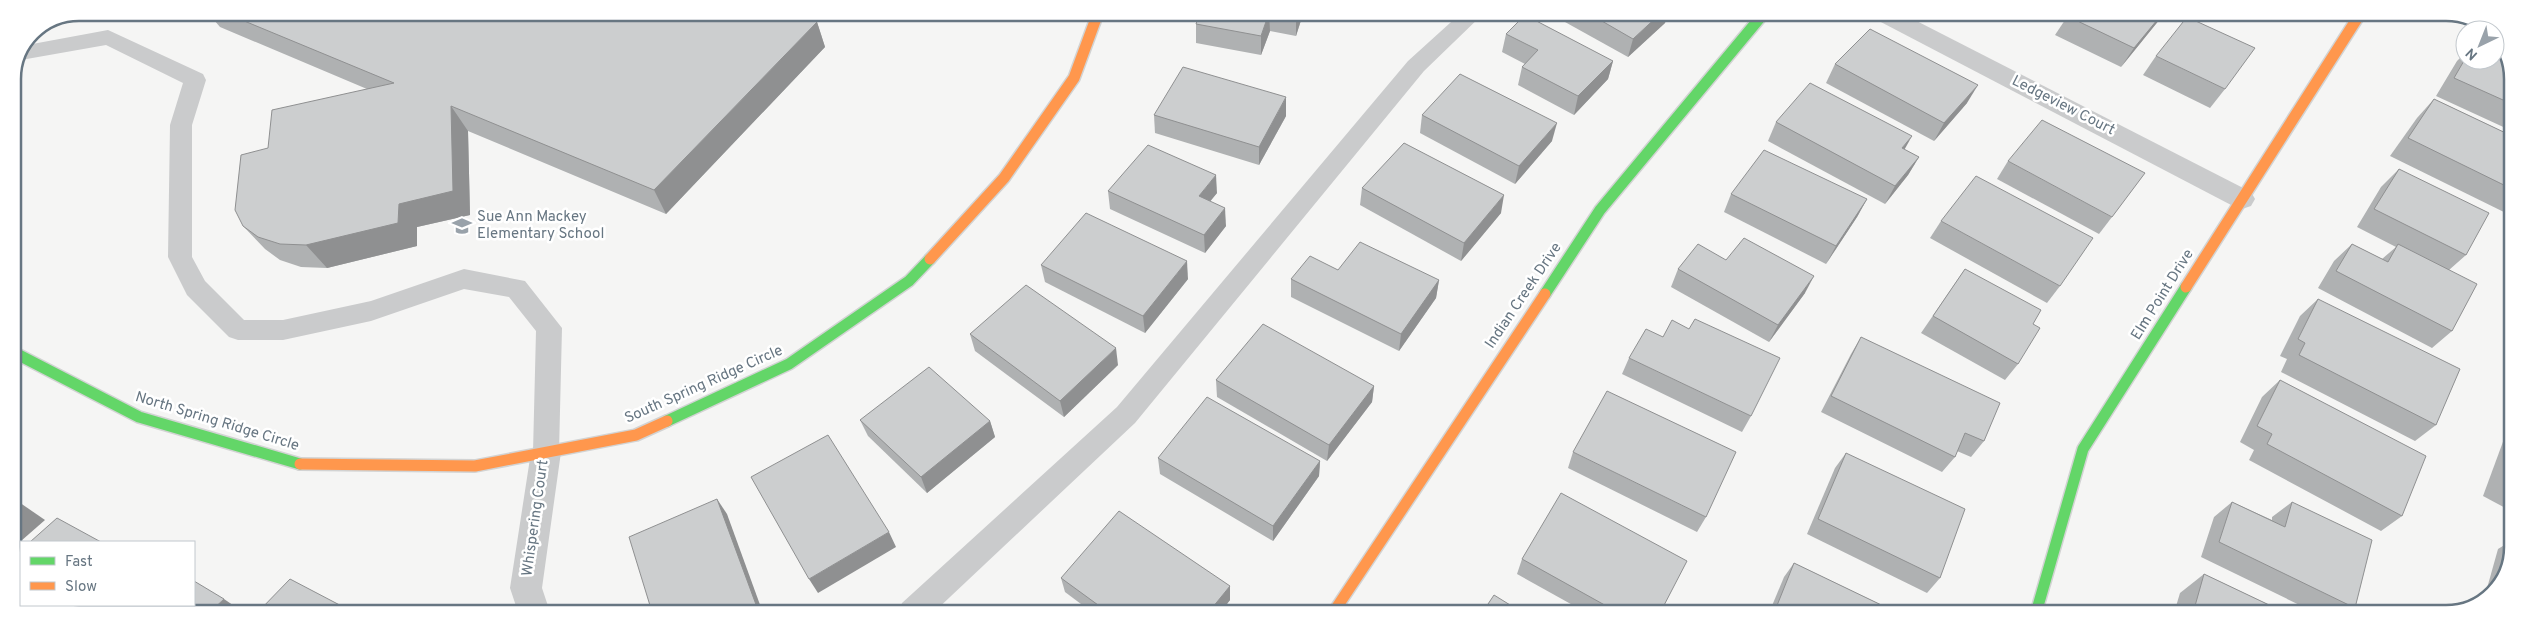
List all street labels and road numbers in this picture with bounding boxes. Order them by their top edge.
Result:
street label: Ledgeview Court [2008,72,2118,140]
street label: Indian Creek Drive [1482,239,1566,353]
street label: Elm Point Drive [2127,246,2199,344]
street label: South Spring Ridge Circle [622,342,786,428]
street label: North Spring Ridge Circle [133,388,301,456]
street label: Whispering Court [518,459,554,577]

